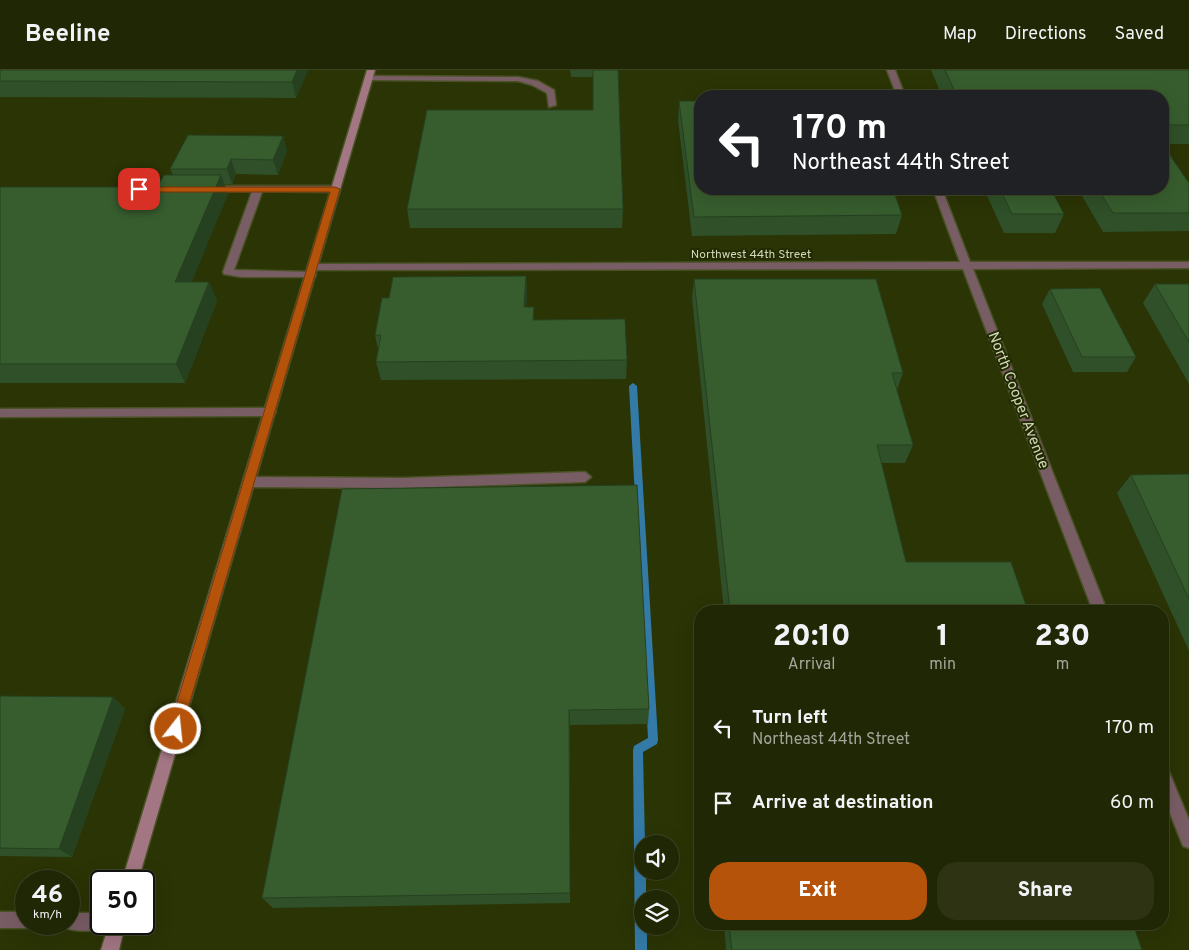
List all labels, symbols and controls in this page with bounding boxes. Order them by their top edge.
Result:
text: Beeline [25,20,110,50]
text: Map [943,23,977,46]
text: Directions [1005,23,1087,46]
text: Saved [1115,23,1164,46]
text: 170 m [792,107,887,151]
icon: left [709,110,774,175]
text: Northeast 44th Street [792,150,1009,177]
pin [118,168,160,210]
icon: arrive [125,175,153,203]
street label: Northwest 44th Street [691,247,811,263]
street label: North Cooper Avenue [983,330,1052,472]
text: 20:10 [773,619,851,656]
text: 1 [936,619,949,656]
text: 230 [1035,619,1090,656]
text: Arrival [788,655,835,675]
text: min [929,655,956,675]
text: m [1056,655,1069,675]
position arrow [149,702,201,754]
text: Turn left [752,706,828,730]
icon: left [709,714,737,742]
text: 170 m [1105,716,1154,740]
text: Northeast 44th Street [752,730,910,750]
icon: arrive [709,789,737,817]
text: Arrive at destination [752,791,933,815]
text: 60 m [1110,791,1154,815]
map controls [634,835,679,935]
button: sound [634,835,679,880]
button: Exit [709,862,927,920]
button: Share [937,862,1154,920]
speed limit sign: 50 [90,870,155,935]
text: 46 [32,880,63,912]
button: layers [634,890,679,935]
text: km/h [33,907,62,923]

